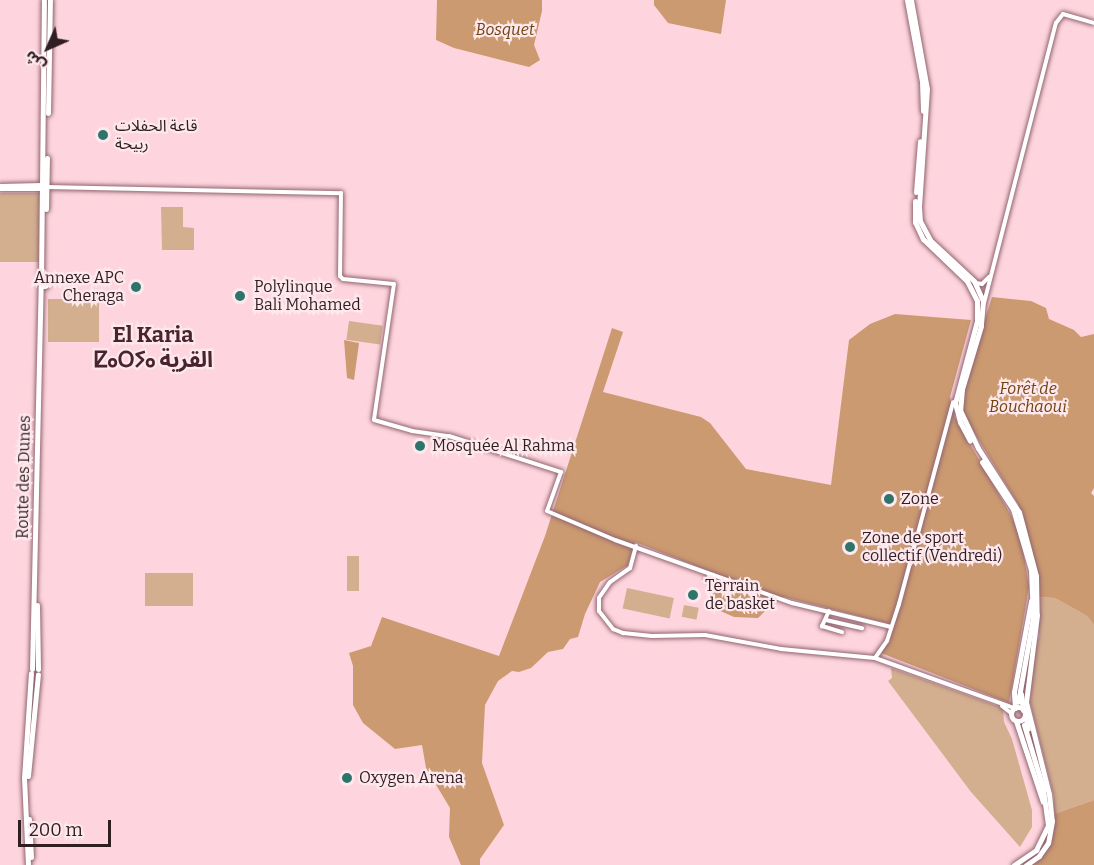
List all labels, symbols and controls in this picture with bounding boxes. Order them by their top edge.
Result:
north arrow [18,18,78,78]
park label: Bosquet [476,20,534,40]
text: ش [20,47,49,76]
place label: قاعة الحفلات ربيحة [115,116,197,154]
marker: قاعة الحفلات ربيحة [96,128,110,142]
place label: Annexe APC Cheraga [34,268,124,306]
place label: Polylinque Bali Mohamed [254,277,361,315]
marker: Annexe APC Cheraga [129,280,143,294]
marker: Polylinque Bali Mohamed [231,287,249,305]
district label: El Karia ⵇⴰⵔⵢⴰ القرية [93,321,213,372]
park label: Forêt de Bouchaoui [989,379,1067,417]
street label: Route des Dunes [13,415,35,539]
place label: Mosquée Al Rahma [432,436,575,456]
marker: Mosquée Al Rahma [413,439,427,453]
place label: Zone [901,489,939,509]
marker: Zone [882,492,896,506]
place label: Zone de sport collectif (Vendredi) [862,528,1002,566]
marker: Zone de sport collectif (Vendredi) [843,540,857,554]
place label: Terrain de basket [705,576,775,614]
marker: Terrain de basket [686,588,700,602]
place label: Oxygen Arena [359,768,464,788]
marker: Oxygen Arena [340,771,354,785]
scale bar [21,808,114,846]
text: 200 m [29,819,83,841]

